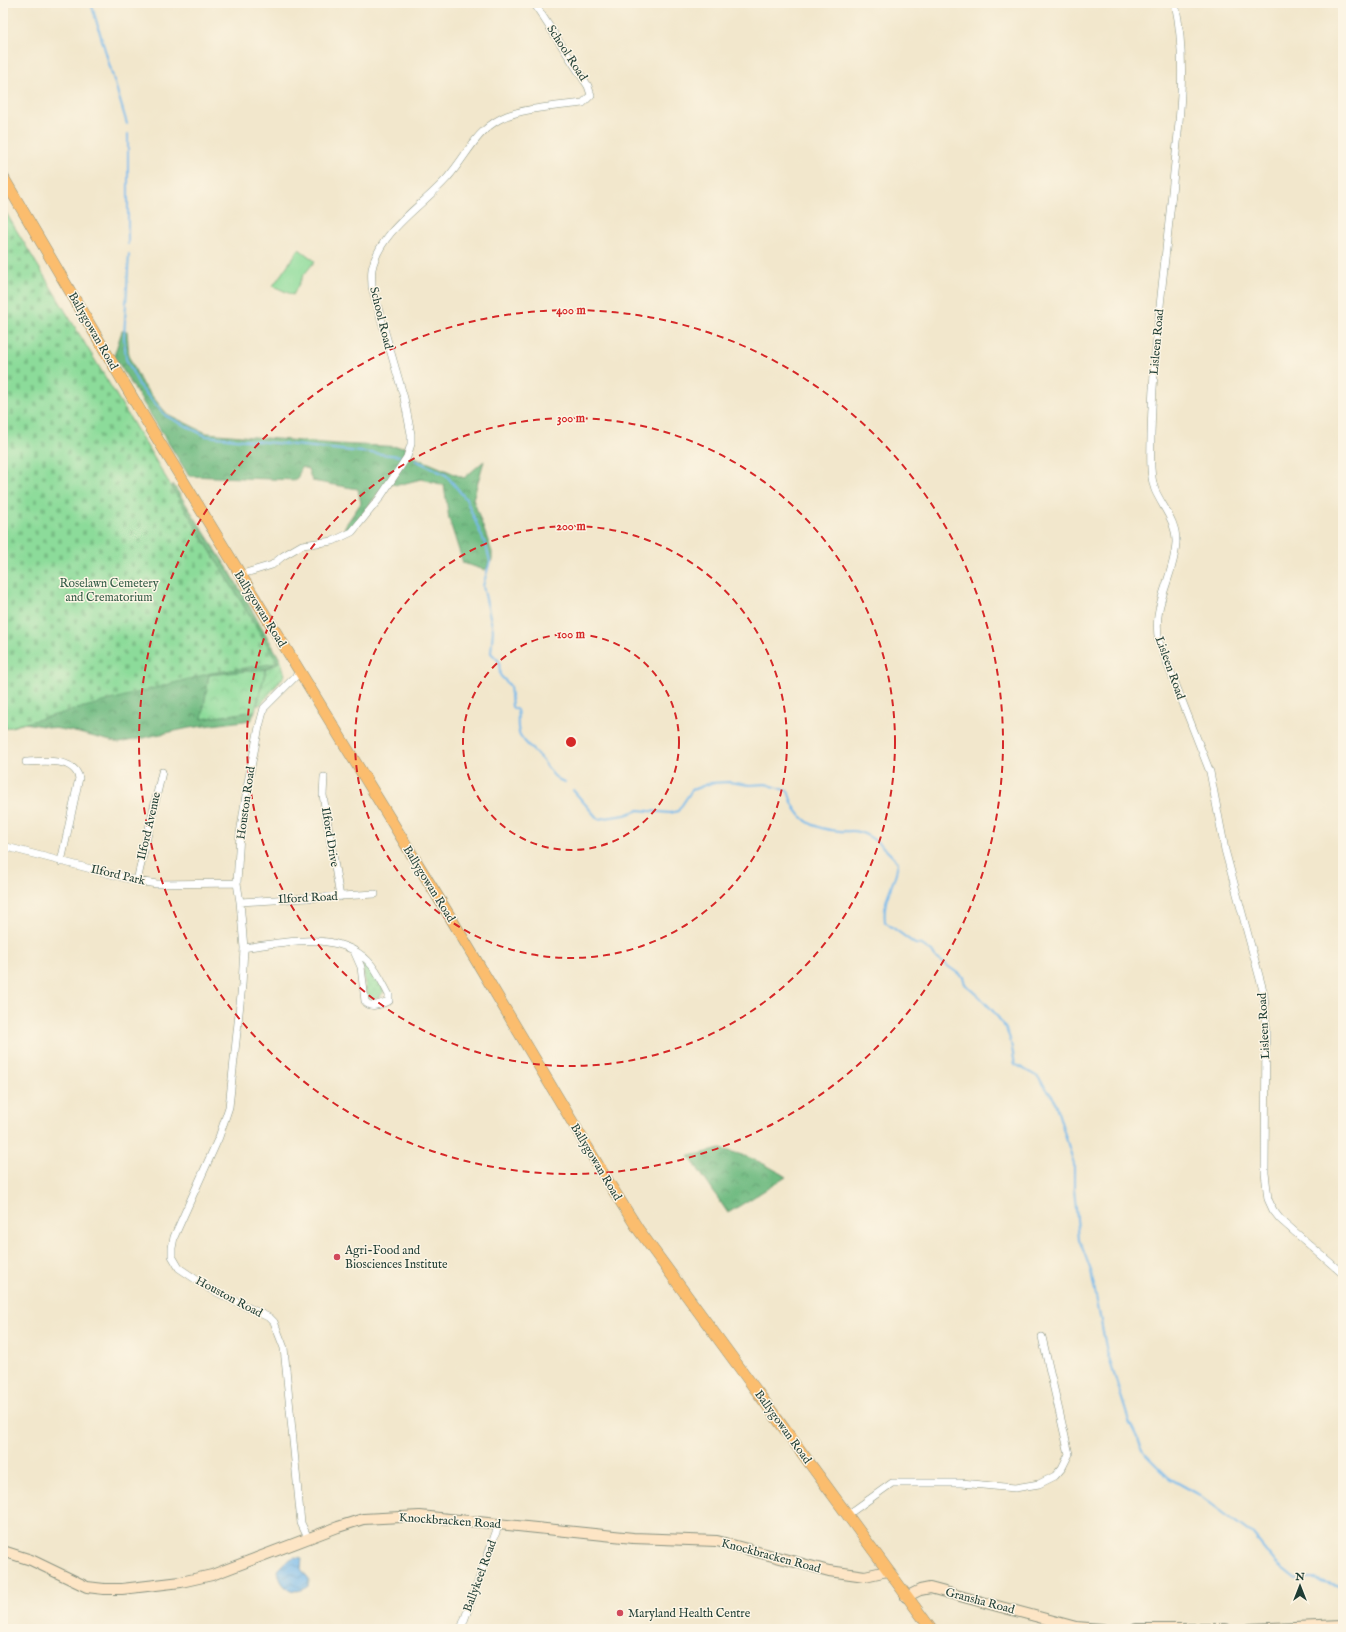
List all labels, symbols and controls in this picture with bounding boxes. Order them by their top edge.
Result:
street label: School Road [543,22,591,84]
street label: School Road [366,285,396,351]
street label: Ballygowan Road [65,289,122,373]
text: 400 m [556,303,587,318]
street label: Lisleen Road [1147,308,1167,376]
text: 300 m [557,411,586,426]
text: 200 m [556,519,586,534]
street label: Ballygowan Road [231,568,290,650]
park label: Roselawn Cemetery and Crematorium [59,576,159,605]
text: 100 m [557,627,586,642]
street label: Lisleen Road [1152,634,1189,702]
centre of rings [564,735,578,749]
street label: Houston Road [233,765,259,840]
street label: Ilford Avenue [134,790,164,861]
street label: Ilford Drive [318,806,342,869]
street label: Ballygowan Road [400,843,459,925]
street label: Ilford Park [89,861,147,889]
street label: Ilford Road [278,889,339,907]
street label: Lisleen Road [1255,992,1273,1060]
street label: Ballygowan Road [567,1121,625,1204]
place label: Agri-Food and Biosciences Institute [344,1243,448,1272]
marker: Agri-Food and Biosciences Institute [332,1252,342,1262]
street label: Houston Road [193,1273,266,1321]
street label: Ballygowan Road [751,1387,815,1467]
street label: Knockbracken Road [398,1510,502,1532]
street label: Knockbracken Road [720,1536,823,1577]
street label: Ballykeel Road [460,1537,500,1614]
north arrow [1280,1566,1320,1606]
text: N [1294,1570,1305,1584]
street label: Gransha Road [944,1585,1017,1618]
place label: Maryland Health Centre [628,1606,751,1621]
marker: Maryland Health Centre [615,1608,625,1618]

